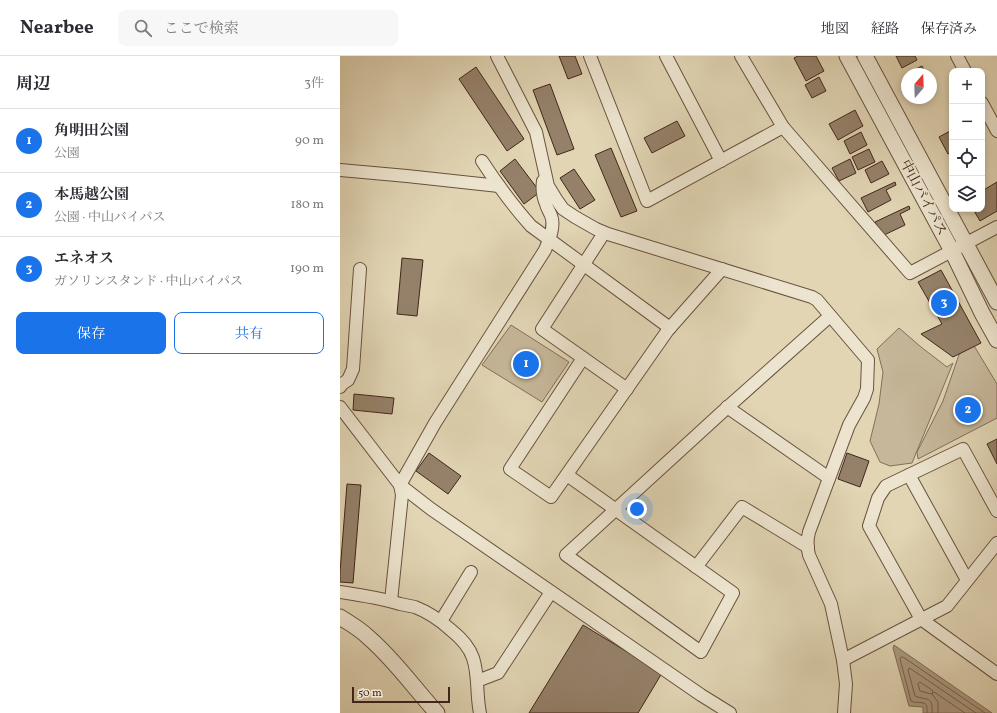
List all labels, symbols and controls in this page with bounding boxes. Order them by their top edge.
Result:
search box [118,10,398,46]
text: Nearbee [20,15,94,41]
icon: search [132,17,154,39]
text: ここで検索 [164,19,239,40]
text: 地図 [821,20,849,39]
text: 経路 [871,20,899,39]
text: 保存済み [921,20,977,39]
north arrow [901,68,937,104]
map controls [949,68,985,212]
button: + [949,68,985,104]
text: 周辺 [16,73,50,96]
text: 3件 [304,75,324,93]
button: − [949,104,985,140]
text: 角明田公園 [54,121,129,142]
text: 1 [26,132,32,150]
text: 90 m [295,132,324,150]
button: locate [949,140,985,176]
text: 公園 [54,145,80,163]
street label: 中山バイパス [895,157,951,239]
button: layers [949,176,985,212]
text: 本馬越公園 [54,185,129,206]
text: 2 [26,196,32,214]
text: 180 m [290,196,324,214]
text: 公園 · 中山バイパス [54,209,166,227]
text: エネオス [54,249,114,270]
text: 3 [26,260,32,278]
text: 190 m [290,260,324,278]
text: ガソリンスタンド · 中山バイパス [54,273,243,291]
pin: 3 [931,288,957,318]
button: 保存 [16,312,166,354]
button: 共有 [174,312,324,354]
pin: 1 [513,349,539,379]
pin: 2 [955,395,981,425]
your location [627,499,647,519]
scale bar [352,685,450,704]
text: 50 m [358,686,382,701]

